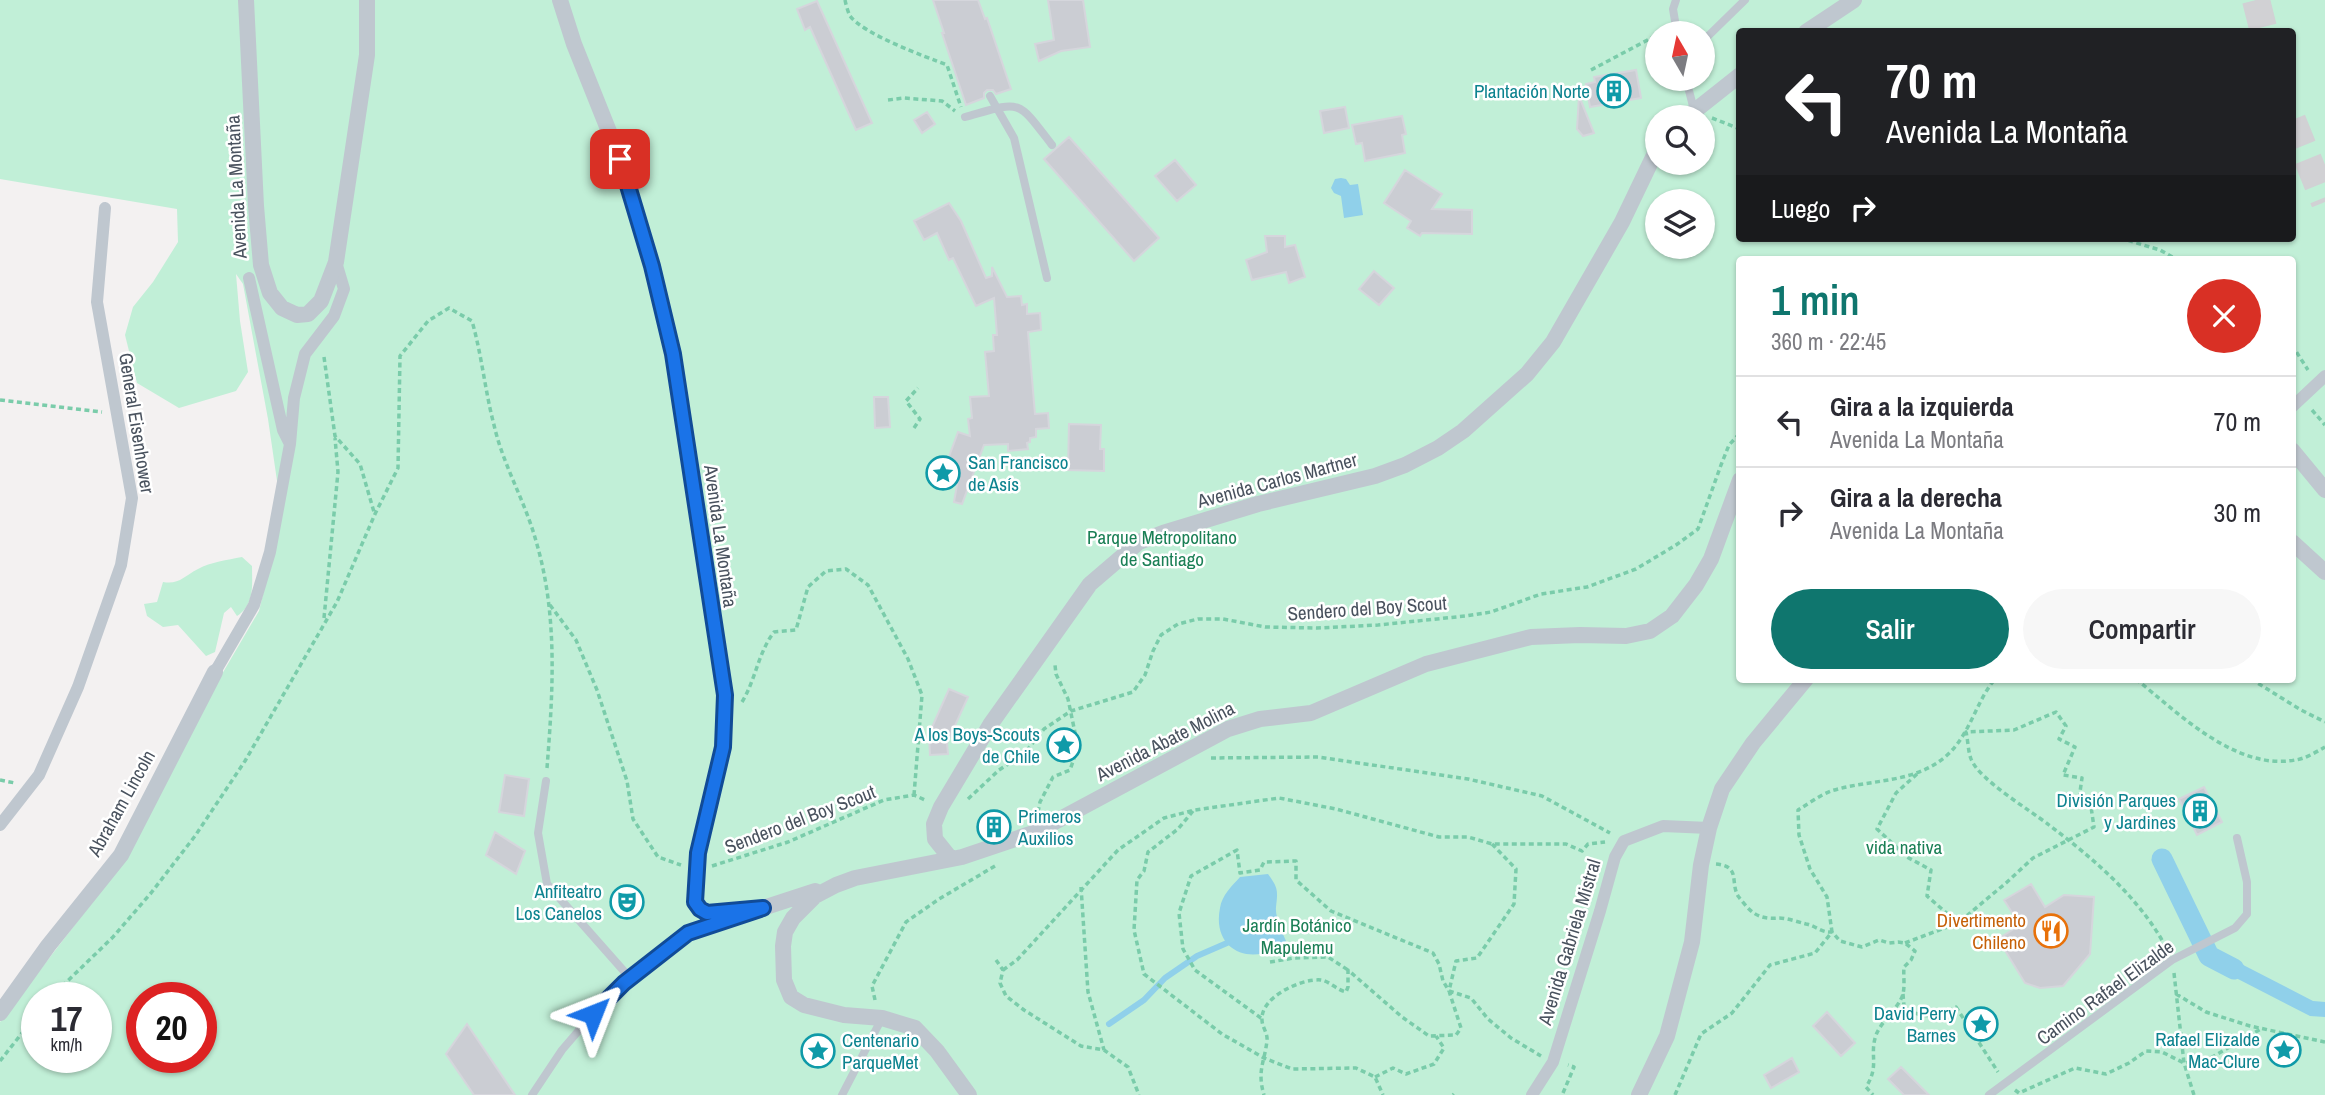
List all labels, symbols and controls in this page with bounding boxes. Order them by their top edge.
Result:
north arrow [1645,21,1715,91]
map controls [1645,21,1715,259]
text: 70 m [1886,47,1978,113]
icon: left [1771,56,1862,147]
building icon: Plantación Norte [1595,72,1633,110]
place label: Plantación Norte [1474,78,1590,104]
button: search [1645,105,1715,175]
text: Avenida La Montaña [1886,110,2128,153]
street label: Avenida La Montaña [219,114,253,260]
pin [590,129,650,189]
icon: arrive [601,140,639,178]
button: layers [1645,189,1715,259]
icon: right [1844,189,1882,227]
text: Luego [1771,191,1830,226]
text: 1 min [1771,272,1860,328]
button: close [2187,279,2261,353]
text: 360 m · 22:45 [1771,326,1886,357]
street label: General Eisenhower [113,351,161,496]
text: Gira a la izquierda [1830,389,2014,424]
icon: left [1771,403,1809,441]
text: 70 m [2214,404,2261,439]
text: Avenida La Montaña [1830,424,2004,455]
street label: Avenida Carlos Martner [1193,446,1360,514]
place label: San Francisco de Asís [968,449,1068,497]
place icon: San Francisco de Asís [924,454,962,492]
street label: Avenida La Montaña [698,462,744,609]
text: Gira a la derecha [1830,480,2002,515]
icon: right [1771,494,1809,532]
text: 30 m [2214,495,2261,530]
text: Avenida La Montaña [1830,515,2004,546]
park label: Parque Metropolitano de Santiago [1087,524,1237,572]
street label: Sendero del Boy Scout [1287,589,1448,627]
button: Salir [1771,589,2009,669]
button: Compartir [2023,589,2261,669]
street label: Avenida Abate Molina [1090,695,1239,788]
place label: A los Boys-Scouts de Chile [913,721,1040,769]
place icon: A los Boys-Scouts de Chile [1045,726,1083,764]
street label: Abraham Lincoln [81,745,161,862]
street label: Sendero del Boy Scout [721,778,880,860]
place label: División Parques y Jardines [2056,787,2176,835]
building icon: División Parques y Jardines [2181,792,2219,830]
place label: Primeros Auxilios [1017,803,1081,851]
building icon: Primeros Auxilios [975,808,1013,846]
park label: vida nativa [1866,834,1942,860]
street label: Avenida Gabriela Mistral [1531,856,1607,1029]
place label: Anfiteatro Los Canelos [515,878,602,926]
theatre icon: Anfiteatro Los Canelos [608,883,646,921]
place label: Divertimento Chileno [1937,907,2026,955]
park label: Jardín Botánico Mapulemu [1242,912,1352,960]
restaurant icon: Divertimento Chileno [2032,912,2070,950]
street label: Camino Rafael Elizalde [2031,933,2179,1051]
position arrow [556,977,630,1051]
speed limit sign: 20 [126,982,217,1073]
text: 17 [51,995,82,1042]
place label: David Perry Barnes [1874,1000,1956,1048]
place icon: David Perry Barnes [1962,1005,2000,1043]
place label: Rafael Elizalde Mac-Clure [2155,1026,2260,1074]
place label: Centenario ParqueMet [842,1027,919,1075]
place icon: Rafael Elizalde Mac-Clure [2265,1031,2303,1069]
text: km/h [51,1032,83,1057]
place icon: Centenario ParqueMet [799,1032,837,1070]

